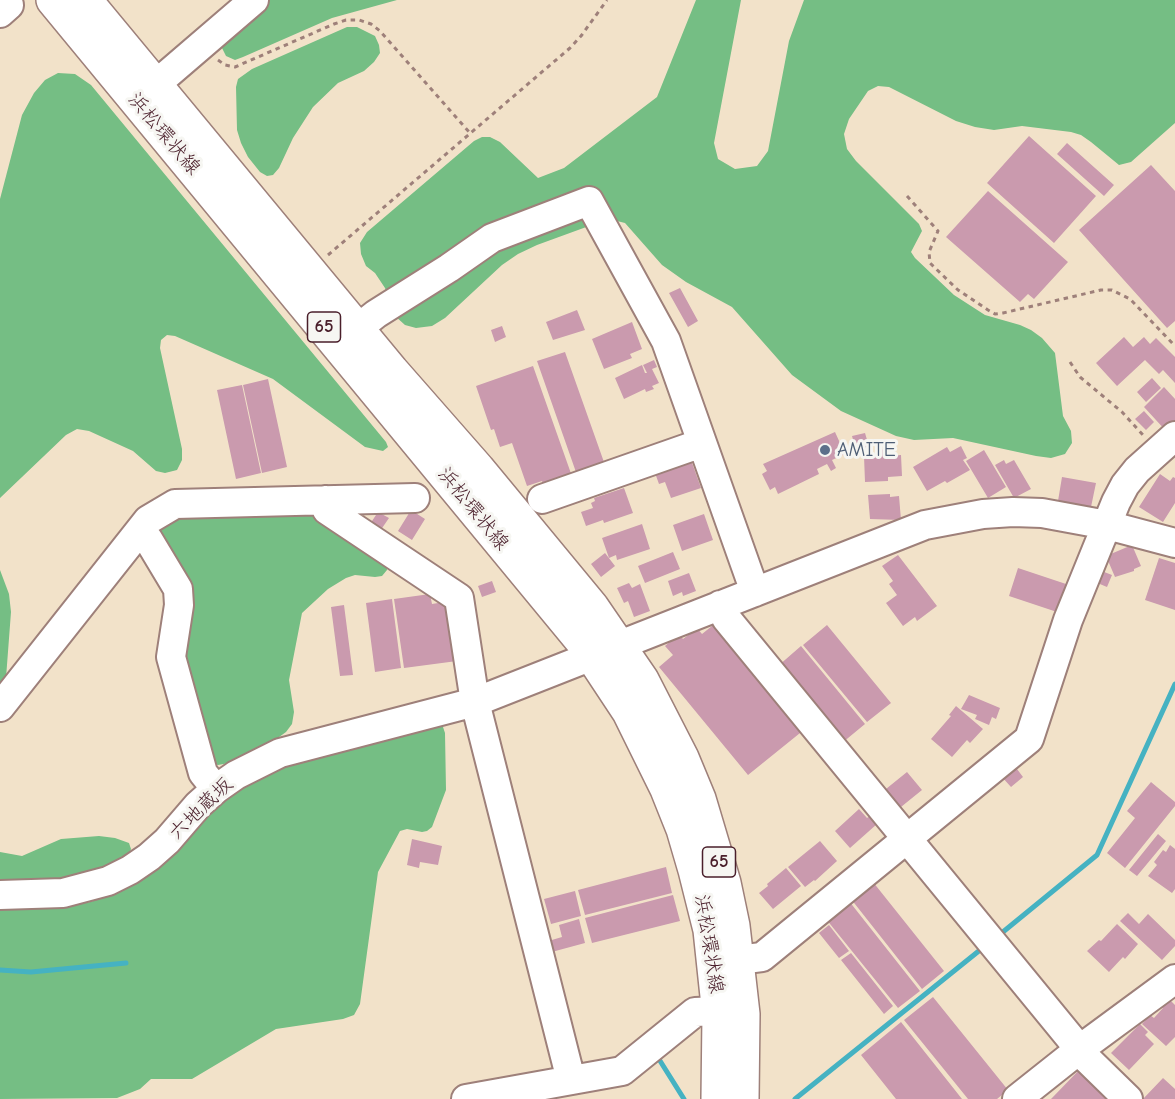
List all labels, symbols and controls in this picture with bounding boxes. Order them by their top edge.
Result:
street label: 浜松環状線 [123,88,205,180]
road number: 65 [308,312,340,342]
place label: AMITE [837,438,896,462]
marker: AMITE [818,443,832,457]
street label: 浜松環状線 [432,463,514,555]
street label: 六地蔵坂 [164,773,238,845]
road number: 65 [702,847,736,877]
street label: 浜松環状線 [689,893,729,995]

